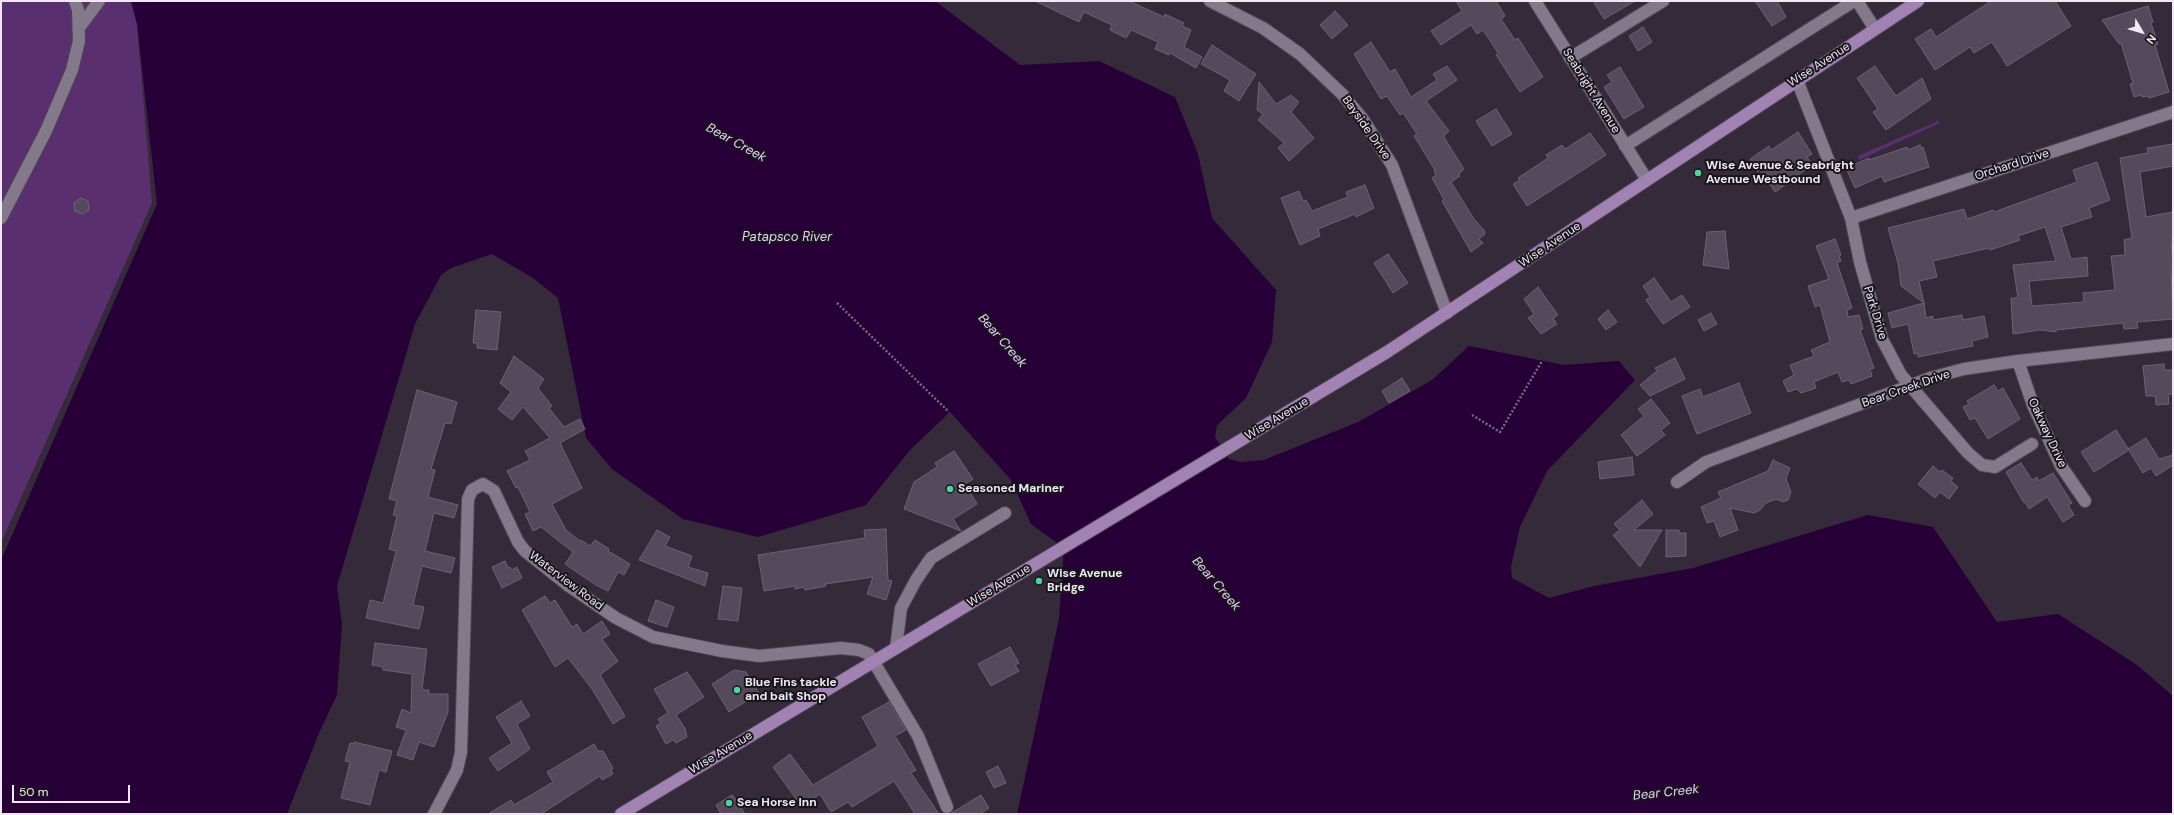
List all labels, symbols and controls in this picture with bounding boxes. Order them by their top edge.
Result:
north arrow [2122,12,2162,52]
text: N [2143,32,2159,47]
street label: Wise Avenue [1785,40,1853,90]
street label: Seabright Avenue [1559,46,1623,136]
street label: Bayside Drive [1339,93,1393,163]
water label: Bear Creek [703,120,769,166]
street label: Orchard Drive [1973,146,2051,184]
place label: Wise Avenue & Seabright Avenue Westbound [1706,159,1854,187]
marker: Wise Avenue & Seabright Avenue Westbound [1693,168,1703,178]
street label: Wise Avenue [1516,219,1584,271]
water label: Patapsco River [742,230,832,246]
street label: Park Drive [1860,284,1890,342]
water label: Bear Creek [974,311,1030,371]
street label: Bear Creek Drive [1860,367,1952,411]
street label: Wise Avenue [1243,394,1311,444]
street label: Oakway Drive [2025,396,2069,470]
place label: Seasoned Mariner [958,482,1064,496]
marker: Seasoned Mariner [945,484,955,494]
street label: Waterview Road [526,548,606,614]
water label: Bear Creek [1188,554,1244,614]
street label: Wise Avenue [965,561,1033,611]
place label: Wise Avenue Bridge [1047,567,1123,595]
marker: Wise Avenue Bridge [1034,576,1044,586]
place label: Blue Fins tackle and bait Shop [745,676,837,704]
marker: Blue Fins tackle and bait Shop [732,685,742,695]
street label: Wise Avenue [687,728,755,778]
scale bar [14,777,132,803]
water label: Bear Creek [1632,782,1700,804]
text: 50 m [19,784,48,800]
place label: Sea Horse Inn [737,796,817,810]
marker: Sea Horse Inn [724,798,734,808]

